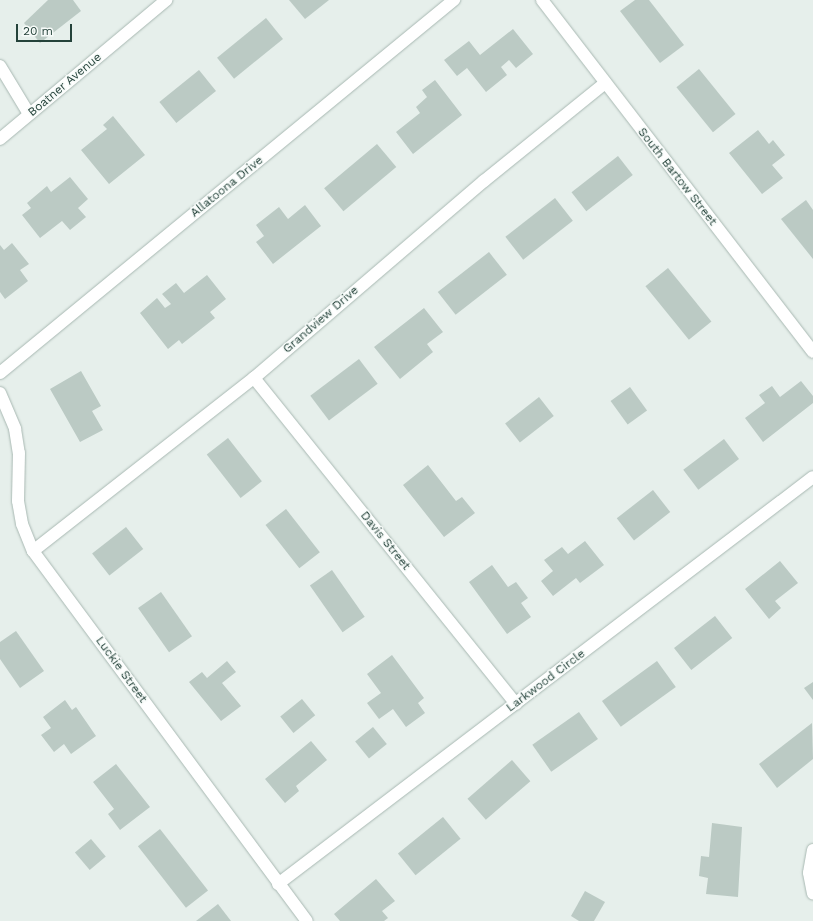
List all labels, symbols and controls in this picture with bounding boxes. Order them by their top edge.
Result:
scale bar [18,16,74,42]
text: 20 m [23,24,53,38]
street label: Boatner Avenue [25,50,105,120]
street label: South Bartow Street [634,125,720,229]
street label: Allatoona Drive [188,153,266,221]
street label: Grandview Drive [280,283,362,357]
street label: Davis Street [357,509,413,573]
street label: Luckie Street [92,634,150,706]
street label: Larkwood Circle [504,647,588,715]

